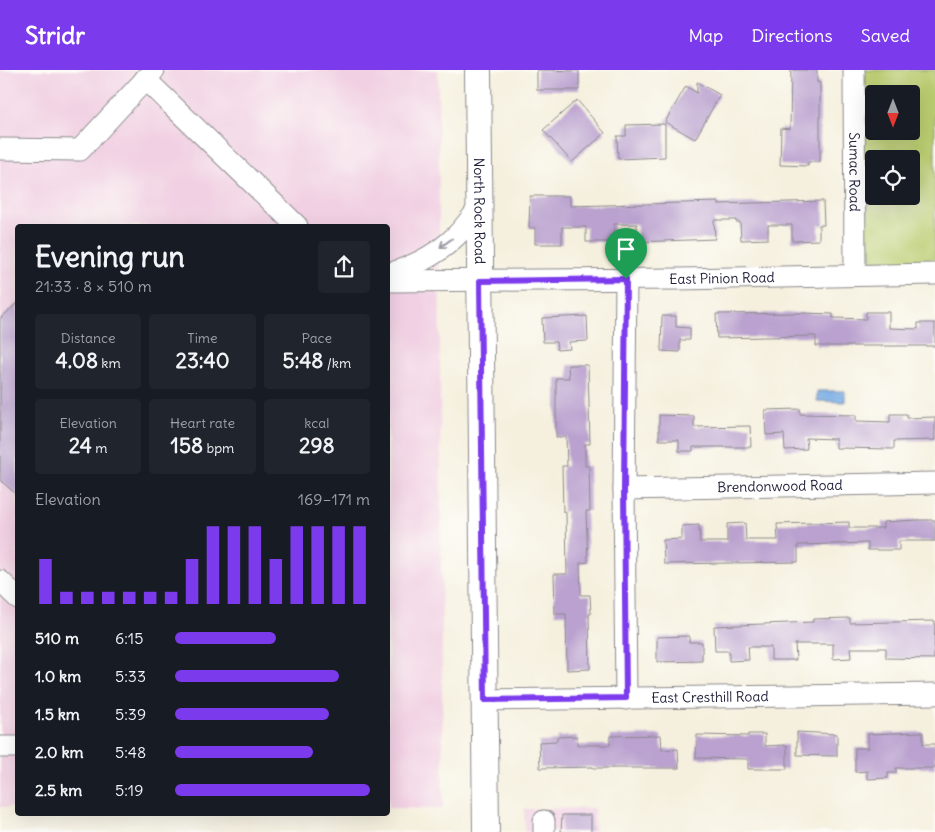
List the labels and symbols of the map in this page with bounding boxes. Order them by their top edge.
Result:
north arrow [865,85,920,140]
street label: Sumac Road [845,132,864,212]
street label: North Rock Road [470,158,489,264]
pin [605,228,647,279]
one-way arrow [440,238,453,249]
street label: East Pinion Road [669,268,775,288]
street label: Brendonwood Road [717,476,843,496]
street label: East Cresthill Road [651,687,769,707]

